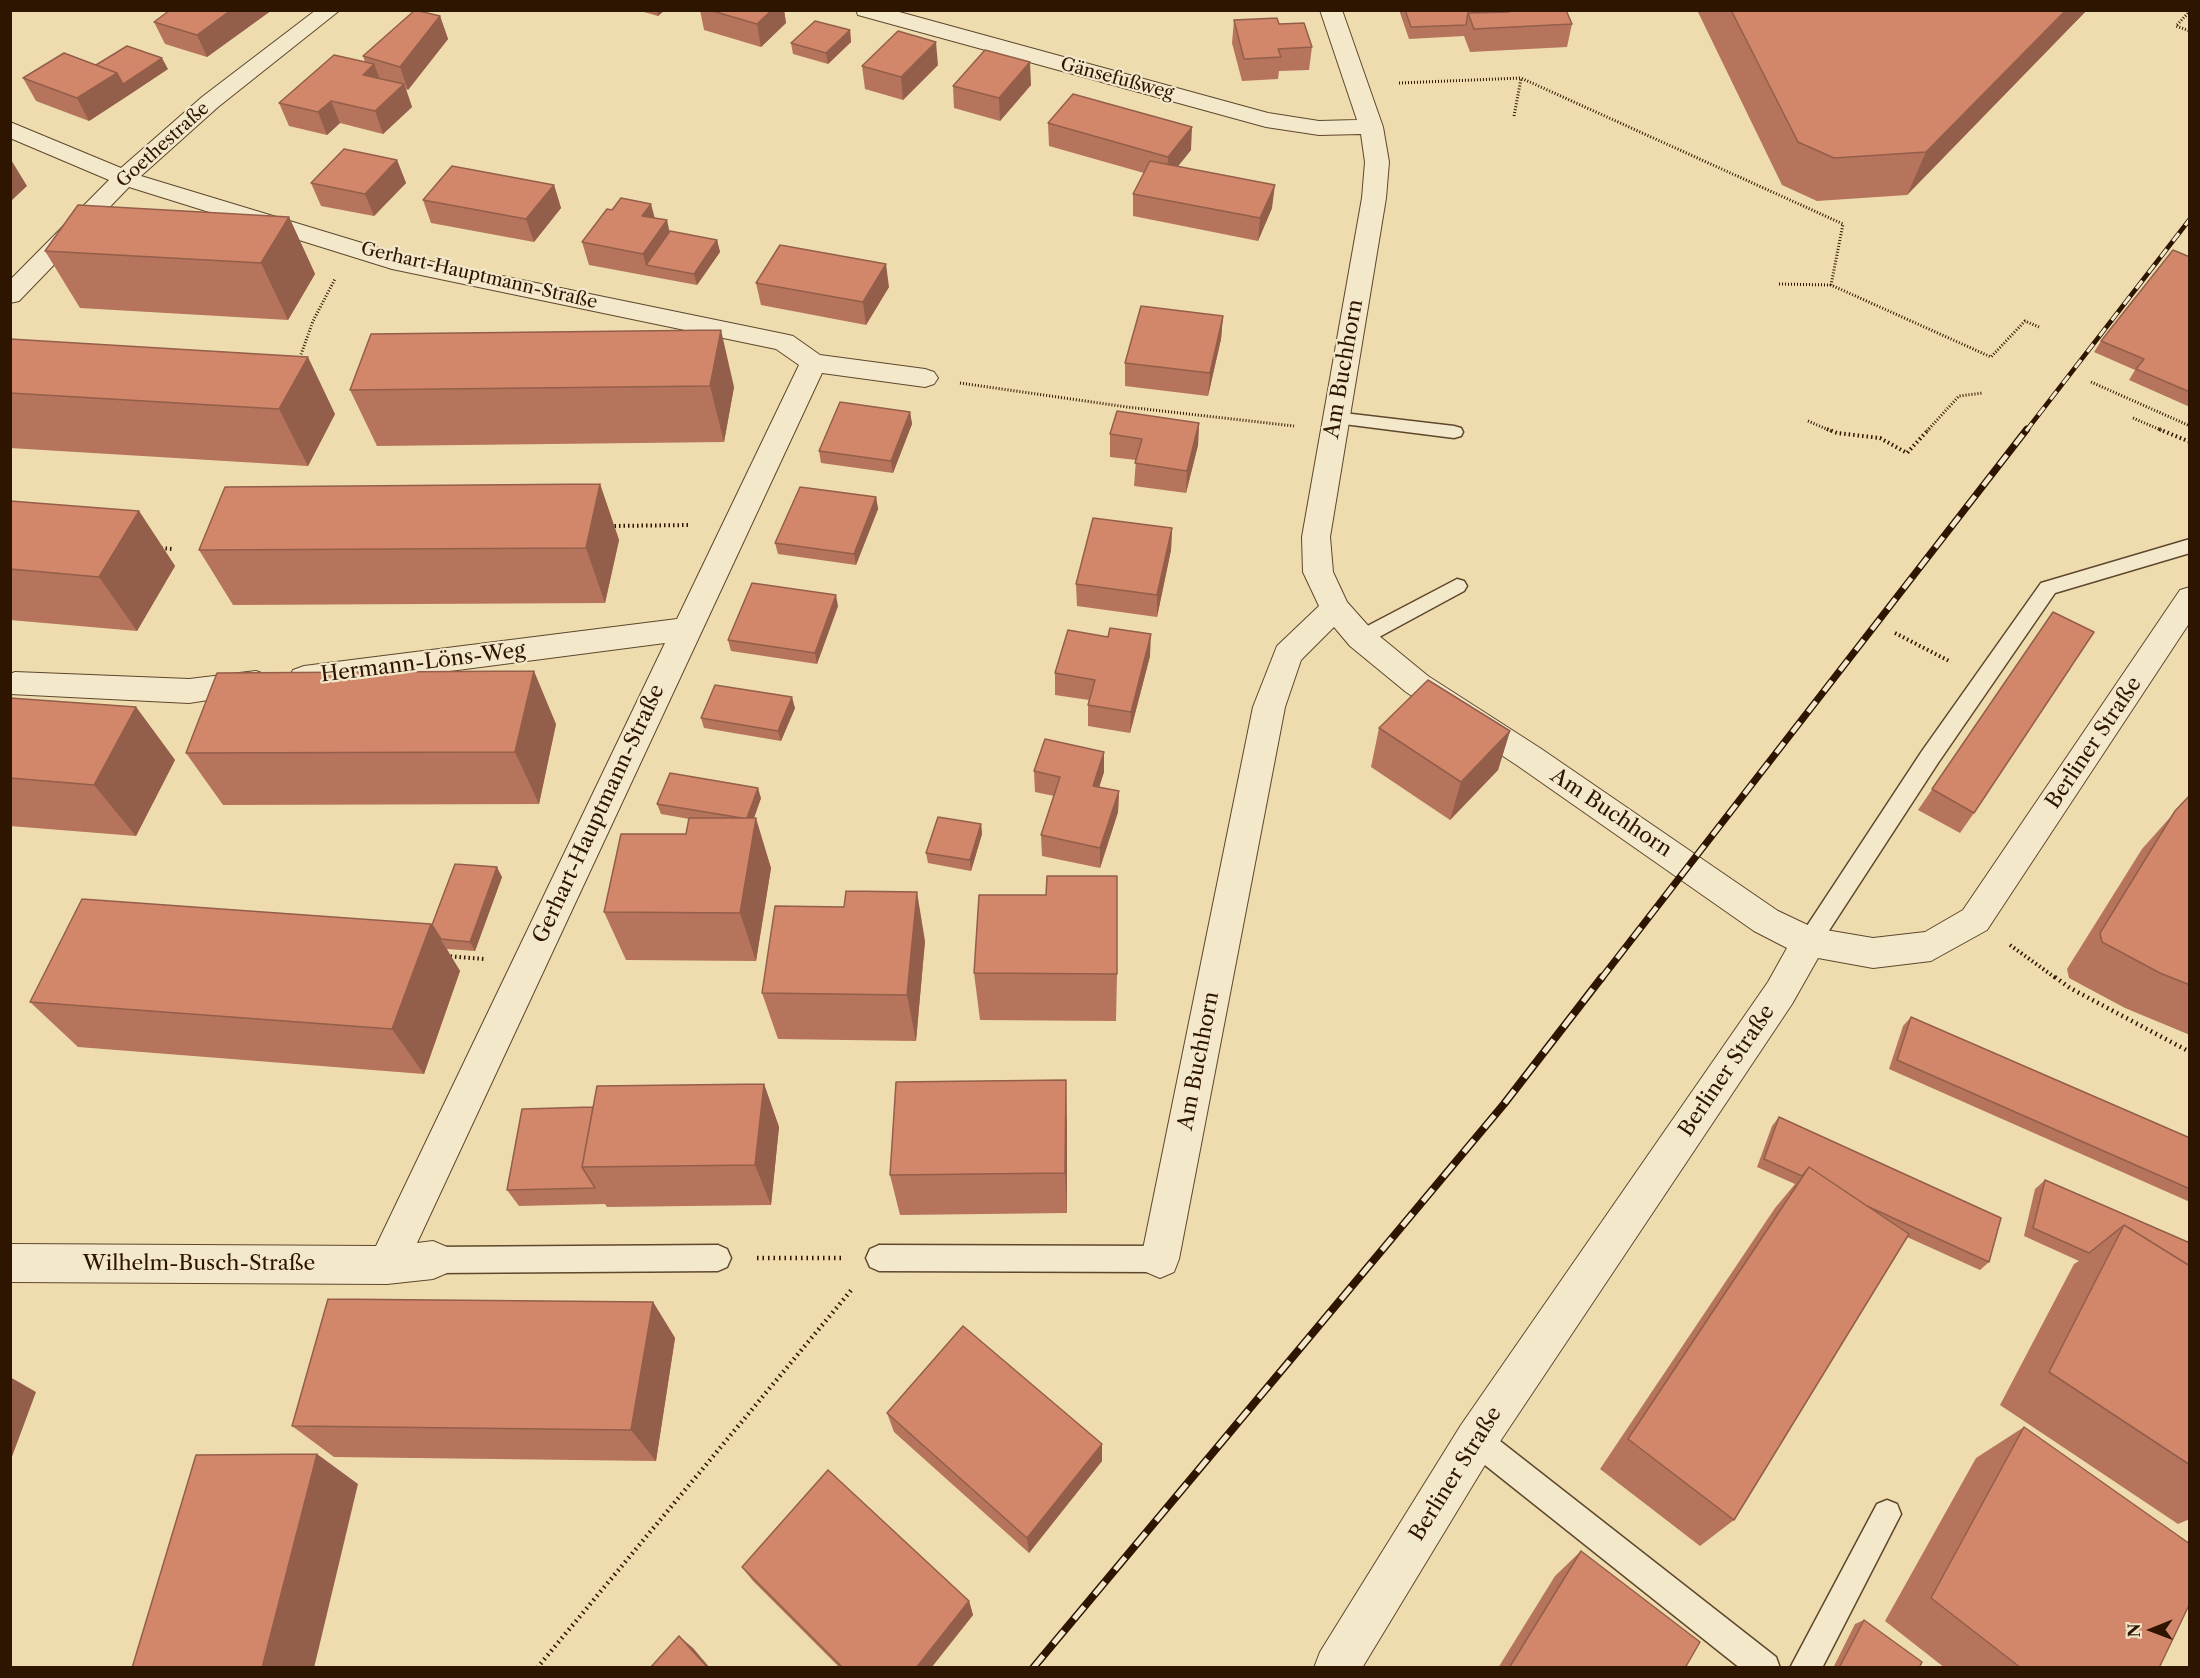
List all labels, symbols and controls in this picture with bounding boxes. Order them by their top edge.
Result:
street label: Gänsefußweg [1058,54,1176,104]
street label: Goethestraße [112,98,214,192]
street label: Gerhart-Hauptmann-Straße [359,238,599,314]
street label: Am Buchhorn [1319,298,1369,440]
street label: Hermann-Löns-Weg [319,638,527,688]
street label: Berliner Straße [2041,672,2147,814]
street label: Gerhart-Hauptmann-Straße [528,681,670,947]
street label: Am Buchhorn [1546,763,1676,863]
street label: Am Buchhorn [1173,990,1225,1132]
street label: Berliner Straße [1674,1000,1780,1142]
street label: Wilhelm-Busch-Straße [83,1251,315,1277]
street label: Berliner Straße [1405,1402,1507,1546]
north arrow [2122,1600,2182,1660]
text: N [2124,1623,2144,1637]

